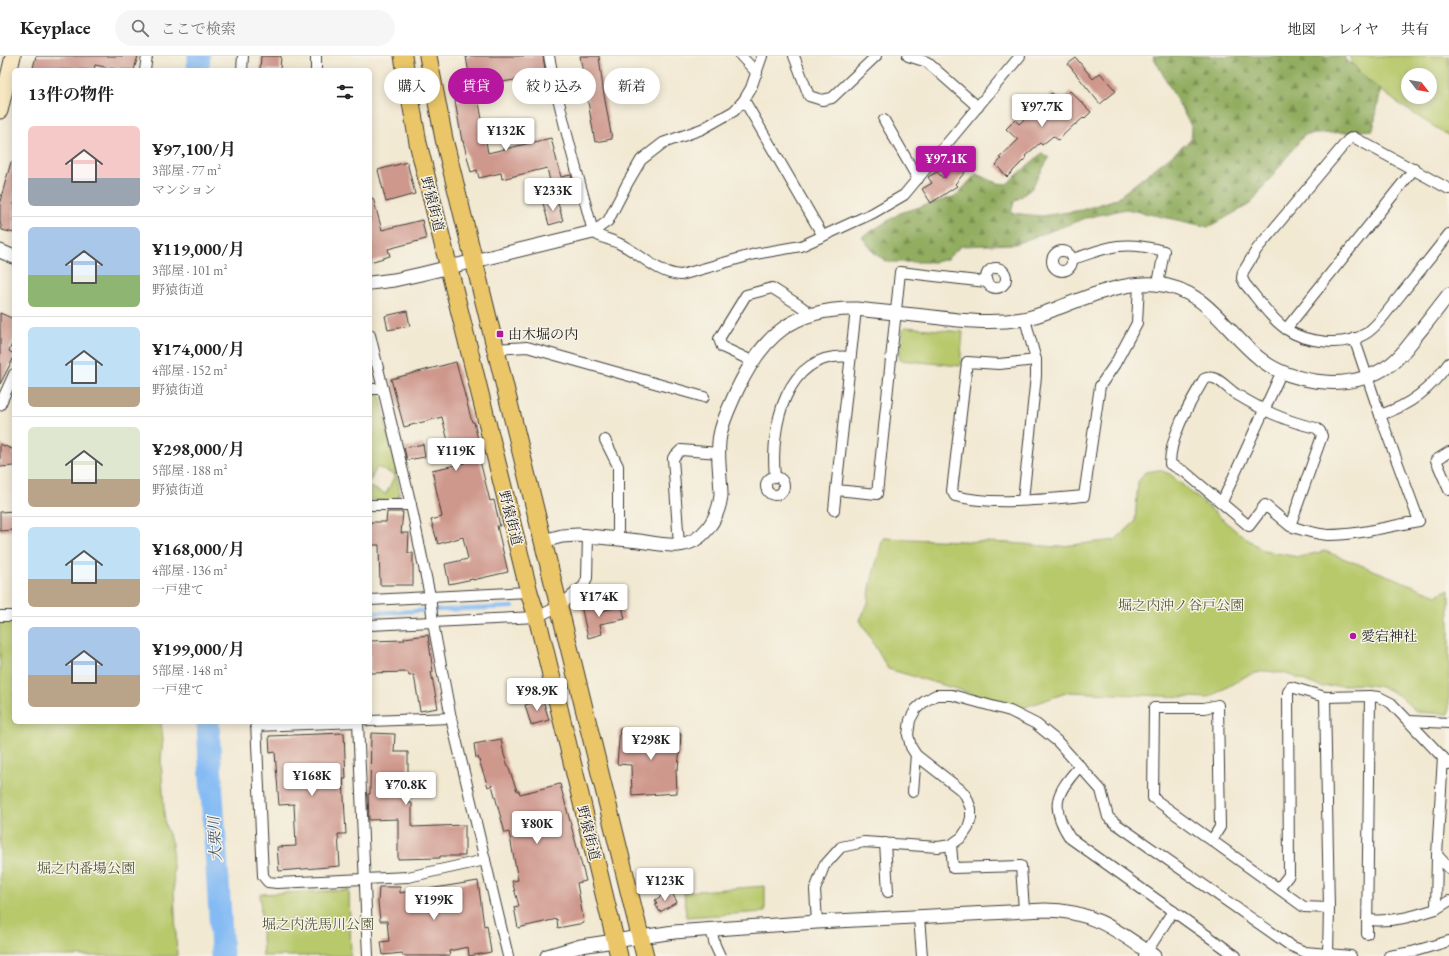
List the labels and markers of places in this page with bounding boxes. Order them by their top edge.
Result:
pin: ¥97.7K [1009,94,1075,128]
pin: ¥132K [478,118,534,152]
pin: ¥97.1K [913,146,979,180]
pin: ¥233K [525,178,581,212]
place label: 由木堀の内 [508,325,578,343]
marker: 由木堀の内 [495,329,505,339]
pin: ¥119K [428,438,484,472]
pin: ¥174K [571,584,627,618]
place label: 愛宕神社 [1361,627,1417,645]
marker: 愛宕神社 [1348,631,1358,641]
pin: ¥98.9K [504,678,570,712]
pin: ¥298K [623,727,679,761]
pin: ¥168K [284,763,340,797]
pin: ¥70.8K [373,772,439,806]
pin: ¥80K [513,811,561,845]
pin: ¥123K [637,868,693,902]
pin: ¥199K [406,887,462,921]

